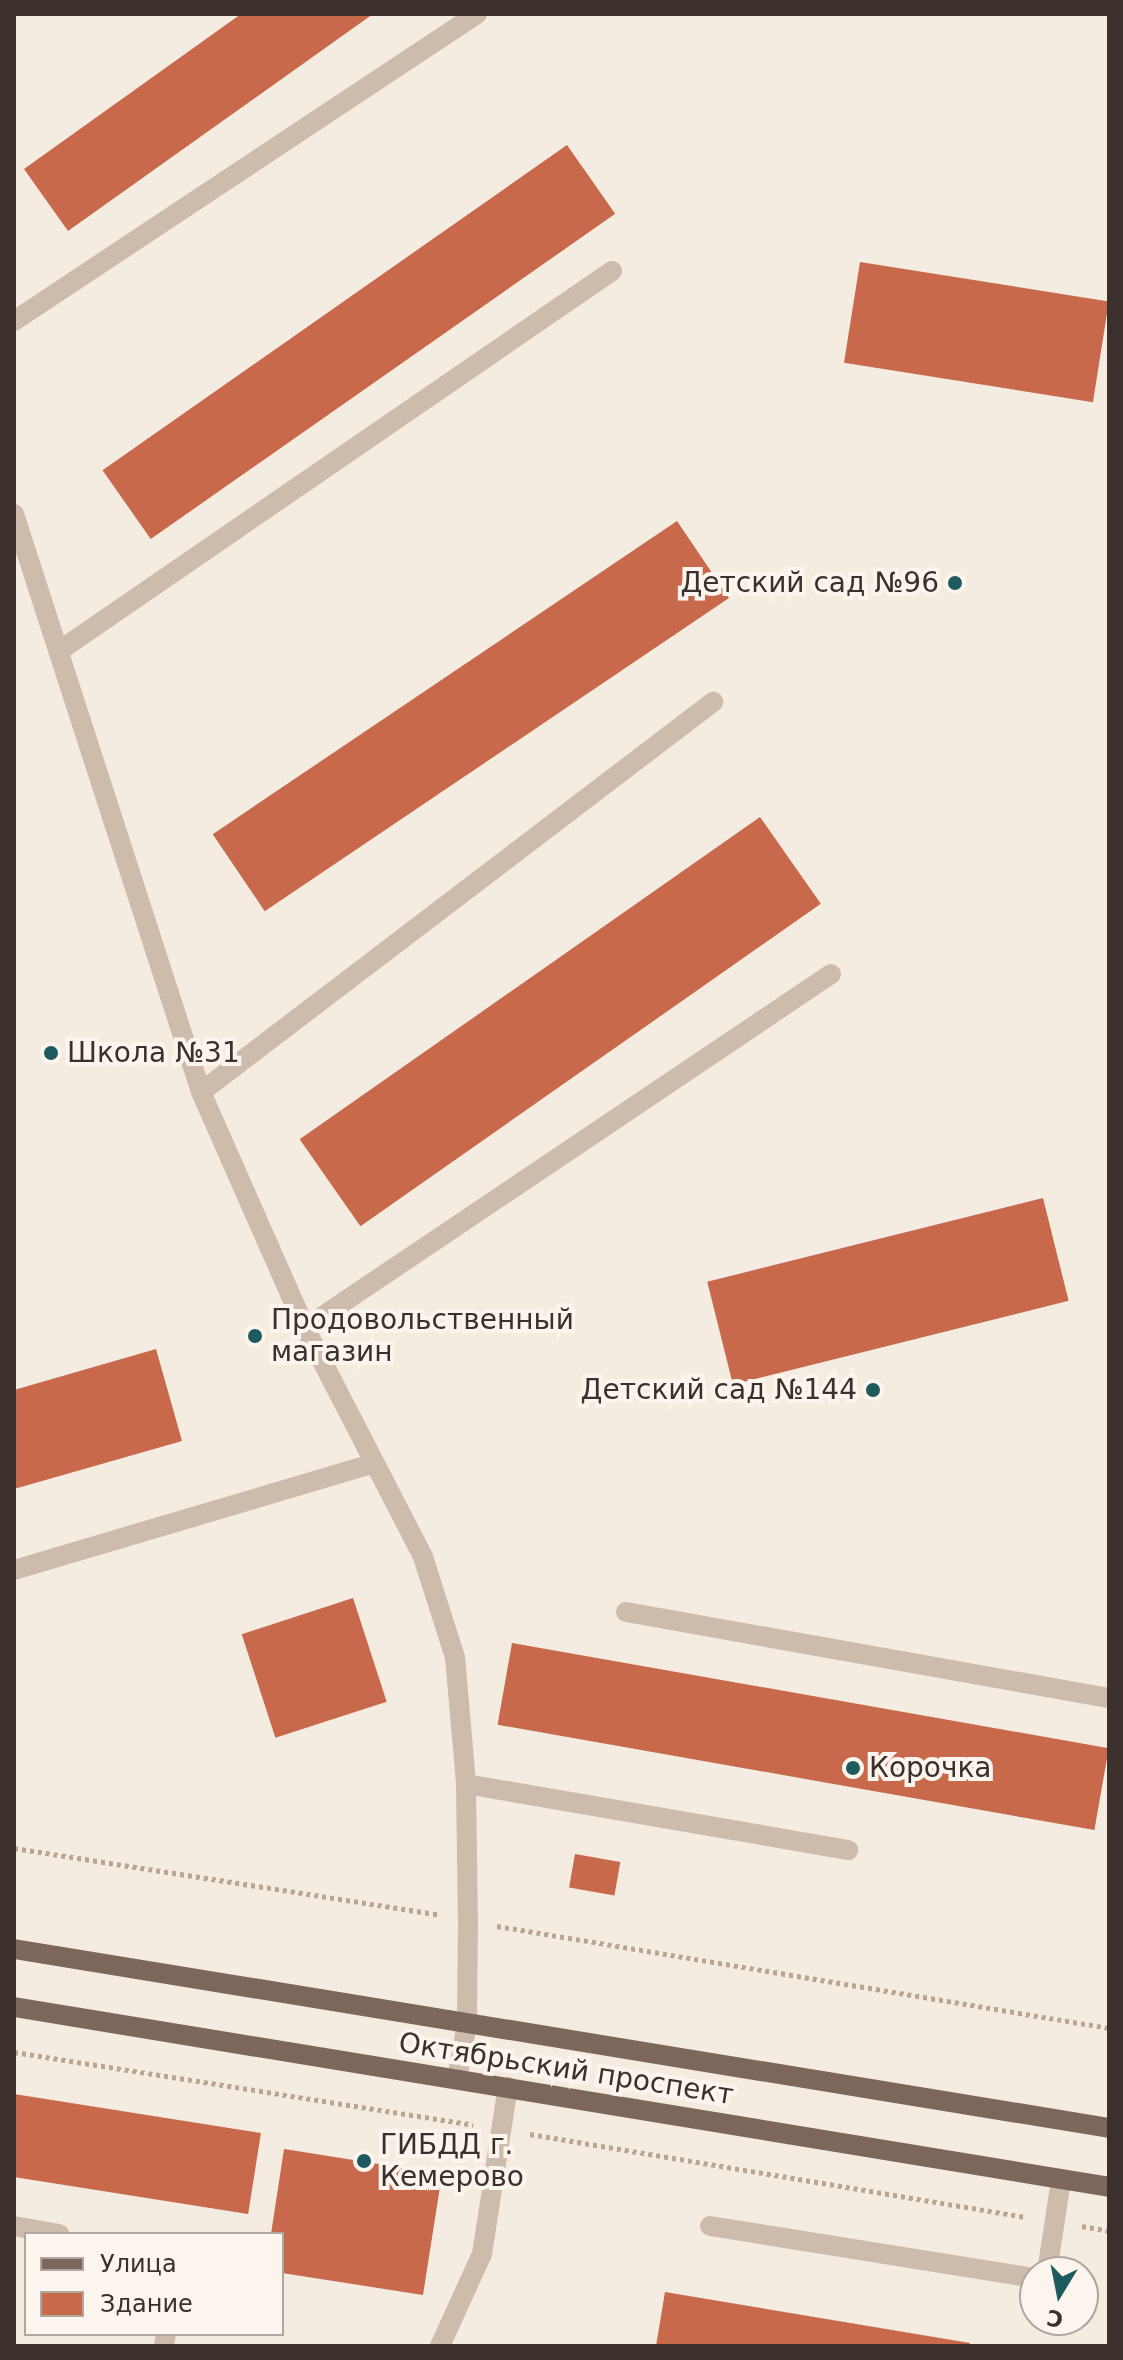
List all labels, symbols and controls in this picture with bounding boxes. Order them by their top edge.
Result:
place label: Детский сад №96 [680,566,939,600]
marker: Детский сад №96 [946,574,964,592]
place label: Школа №31 [67,1036,240,1070]
marker: Школа №31 [42,1044,60,1062]
place label: Продовольственный магазин [271,1303,574,1369]
marker: Продовольственный магазин [246,1327,264,1345]
place label: Детский сад №144 [581,1373,857,1407]
marker: Детский сад №144 [864,1381,882,1399]
place label: Корочка [869,1751,992,1785]
marker: Корочка [844,1759,862,1777]
street label: Октябрьский проспект [396,2026,736,2112]
place label: ГИБДД г. Кемерово [380,2128,524,2194]
marker: ГИБДД г. Кемерово [355,2152,373,2170]
legend [24,2232,284,2336]
text: Улица [100,2250,177,2278]
north arrow [1019,2256,1099,2336]
text: Здание [100,2290,193,2318]
text: С [1045,2304,1065,2332]

